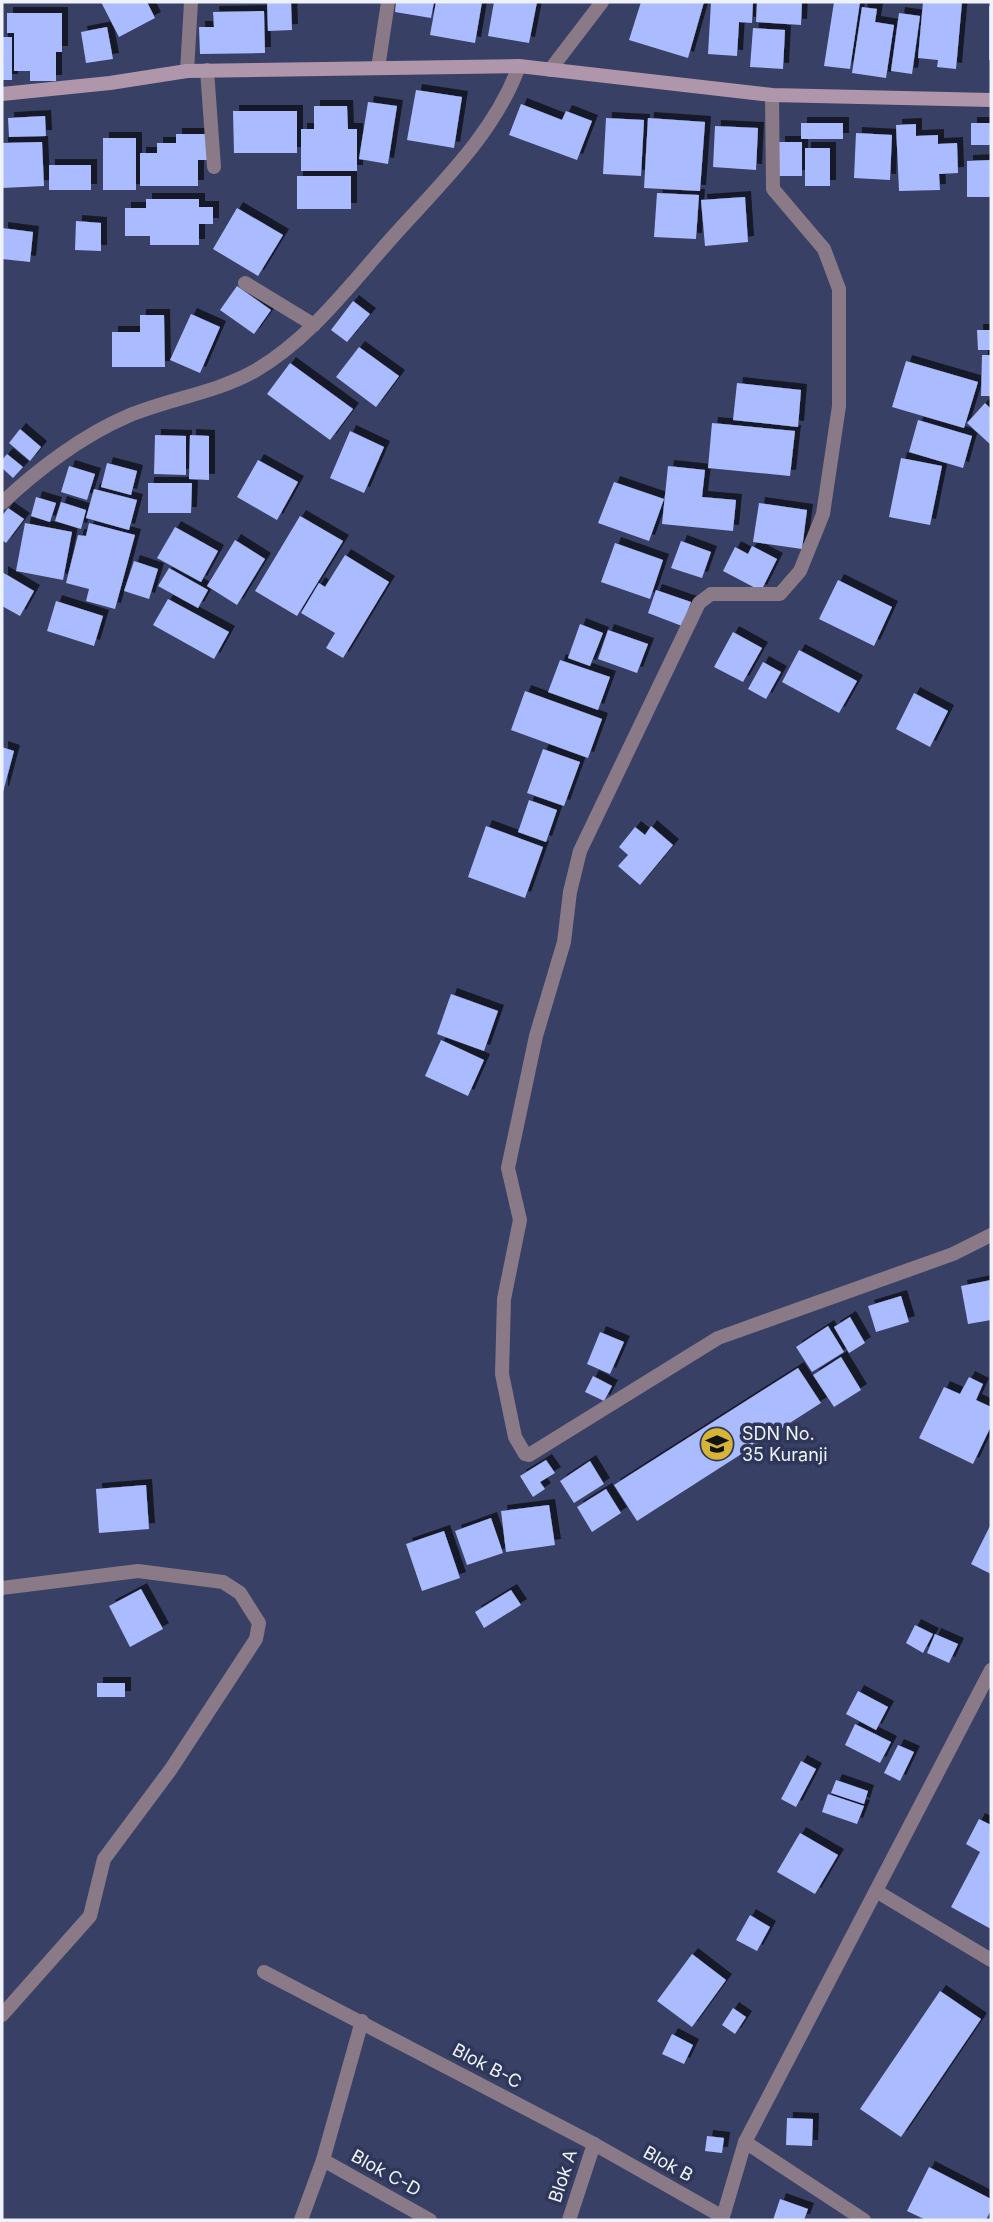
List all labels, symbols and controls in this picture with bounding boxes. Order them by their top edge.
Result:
place label: SDN No. 35 Kuranji [742,1423,828,1465]
school or university icon: SDN No. 35 Kuranji [698,1425,736,1463]
street label: Blok B-C [449,2039,525,2092]
street label: Blok B [640,2141,697,2186]
street label: Blok C-D [348,2145,425,2200]
street label: Blok A [544,2147,581,2205]

